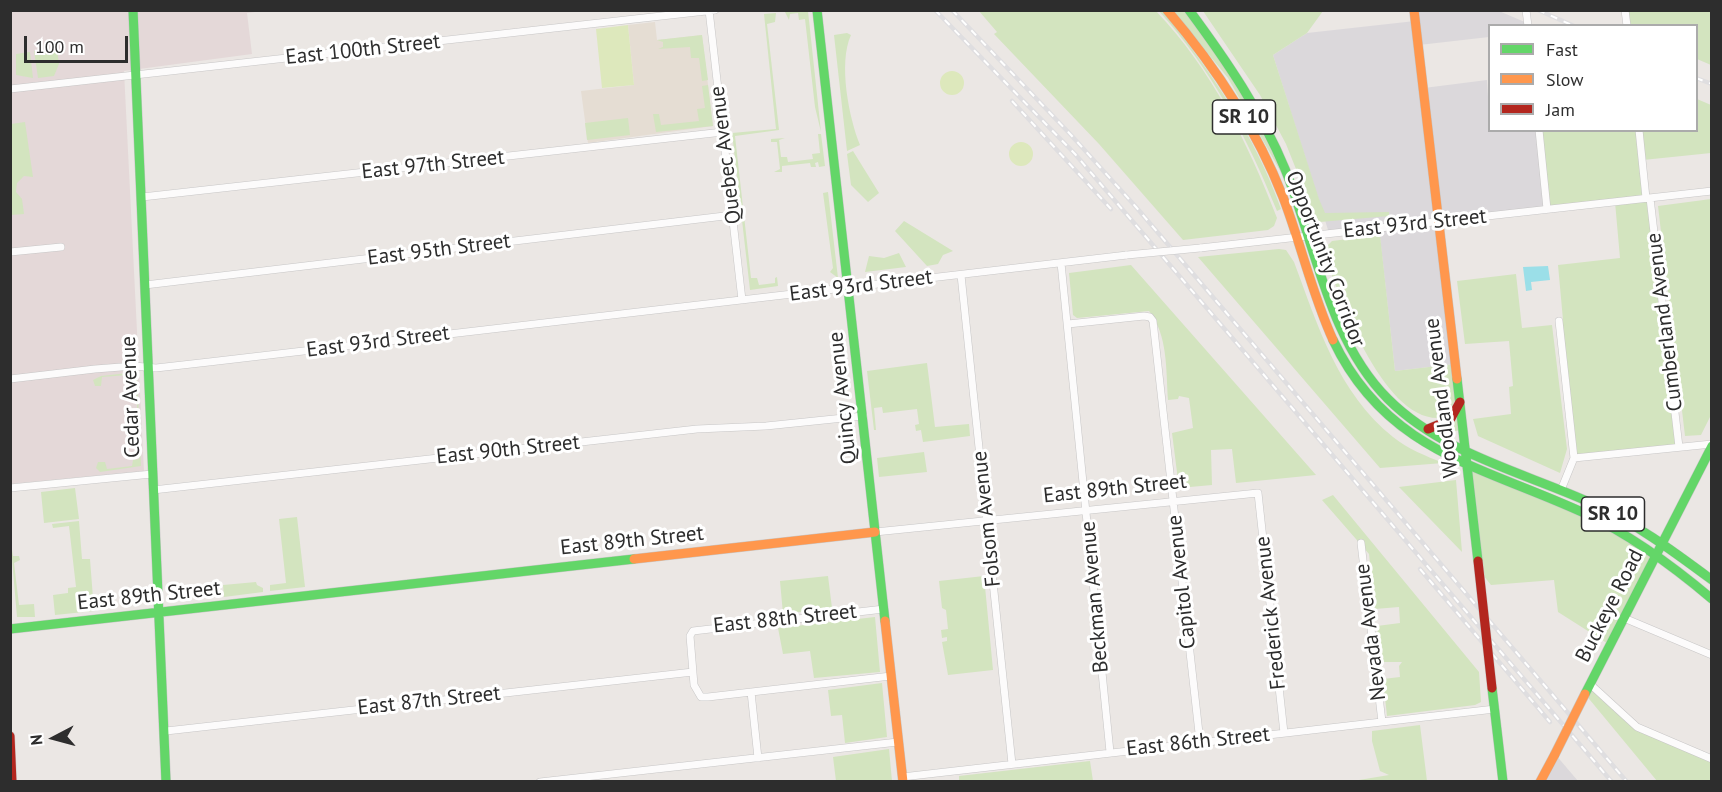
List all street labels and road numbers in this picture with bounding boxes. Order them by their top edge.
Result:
street label: East 100th Street [284,29,442,71]
street label: Quebec Avenue [705,85,747,225]
road number: SR 10 [1212,100,1276,134]
street label: East 97th Street [360,145,506,185]
street label: Opportunity Corridor [1280,168,1370,350]
street label: East 93rd Street [1342,204,1488,244]
street label: East 95th Street [366,229,512,271]
street label: Cumberland Avenue [1642,231,1688,413]
street label: East 93rd Street [788,265,934,307]
street label: Woodland Avenue [1420,317,1464,479]
street label: East 93rd Street [305,321,451,363]
street label: Quincy Avenue [824,331,862,465]
street label: Cedar Avenue [116,336,146,458]
street label: East 90th Street [435,430,581,470]
street label: Folsom Avenue [967,450,1007,588]
street label: East 89th Street [1042,469,1188,509]
road number: SR 10 [1582,497,1644,531]
street label: Capitol Avenue [1162,514,1202,650]
street label: Beckman Avenue [1076,520,1114,674]
street label: East 89th Street [559,521,705,561]
street label: Frederick Avenue [1250,535,1292,691]
street label: Buckeye Road [1571,545,1649,667]
street label: Nevada Avenue [1350,562,1392,702]
street label: East 89th Street [76,576,222,616]
street label: East 88th Street [712,599,858,639]
street label: East 87th Street [356,681,502,721]
street label: East 86th Street [1125,722,1271,762]

